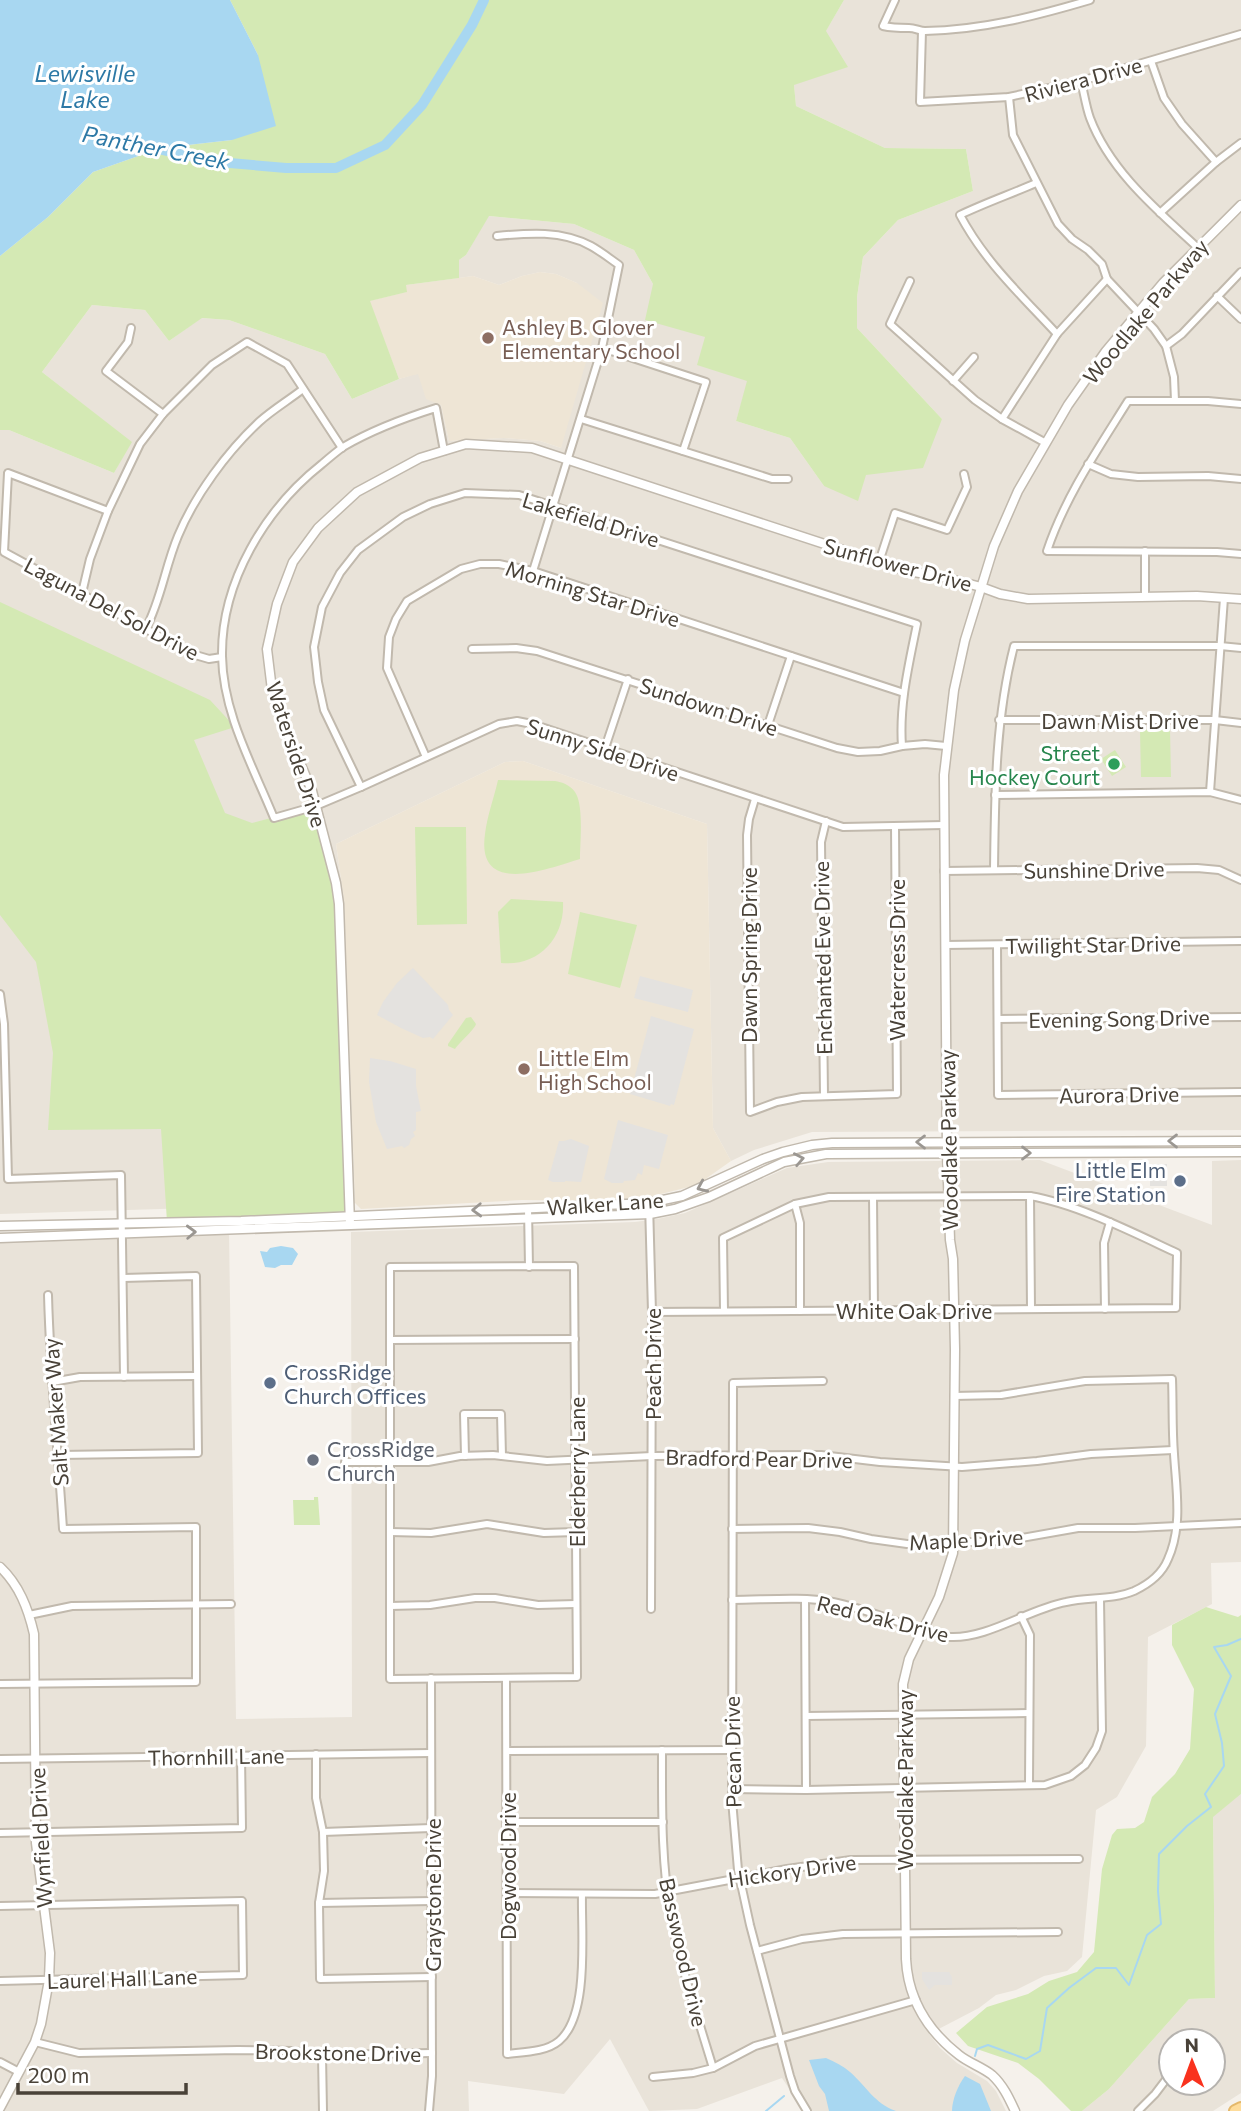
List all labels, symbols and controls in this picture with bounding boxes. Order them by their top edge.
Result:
street label: Riviera Drive [1021,51,1145,107]
water label: Lewisville Lake [35,59,135,113]
water label: Panther Creek [80,119,232,175]
street label: Woodlake Parkway [1077,233,1213,389]
place label: Ashley B. Glover Elementary School [502,314,680,363]
marker: Ashley B. Glover Elementary School [480,330,496,346]
street label: Lakefield Drive [520,486,662,552]
street label: Sunflower Drive [821,532,975,596]
street label: Laguna Del Sol Drive [20,551,204,665]
street label: Morning Star Drive [503,555,683,631]
street label: Sundown Drive [637,672,781,740]
street label: Waterside Drive [262,678,332,830]
street label: Dawn Mist Drive [1041,708,1199,733]
street label: Sunny Side Drive [524,713,682,785]
place label: Street Hockey Court [969,740,1100,789]
marker: Street Hockey Court [1106,756,1122,772]
street label: Sunshine Drive [1023,855,1165,883]
street label: Enchanted Eve Drive [808,861,836,1055]
street label: Dawn Spring Drive [736,867,761,1043]
street label: Watercress Drive [884,879,909,1041]
street label: Twilight Star Drive [1005,930,1181,958]
street label: Evening Song Drive [1028,1004,1210,1032]
place label: Little Elm High School [538,1045,652,1094]
street label: Woodlake Parkway [934,1049,962,1231]
marker: Little Elm High School [516,1061,532,1077]
street label: Aurora Drive [1059,1080,1179,1108]
one-way arrow [1167,1133,1178,1149]
one-way arrow [915,1134,926,1150]
one-way arrow [1021,1145,1032,1161]
one-way arrow [793,1152,805,1167]
place label: Little Elm Fire Station [1055,1157,1166,1206]
marker: Little Elm Fire Station [1172,1173,1188,1189]
one-way arrow [697,1179,709,1193]
street label: Walker Lane [546,1186,664,1220]
one-way arrow [471,1203,482,1218]
one-way arrow [185,1224,196,1239]
street label: White Oak Drive [836,1298,992,1323]
street label: Peach Drive [640,1308,665,1420]
street label: Salt Maker Way [37,1337,73,1487]
place label: CrossRidge Church Offices [284,1359,426,1408]
marker: CrossRidge Church Offices [262,1375,278,1391]
street label: Elderberry Lane [564,1397,589,1547]
place label: CrossRidge Church [327,1436,435,1485]
street label: Bradford Pear Drive [665,1444,853,1472]
marker: CrossRidge Church [305,1452,321,1468]
street label: Maple Drive [908,1524,1024,1554]
street label: Red Oak Drive [815,1590,951,1646]
street label: Woodlake Parkway [892,1689,917,1871]
street label: Pecan Drive [719,1696,745,1808]
street label: Thornhill Lane [147,1742,285,1770]
street label: Wynfield Drive [24,1767,56,1909]
street label: Dogwood Drive [495,1792,520,1940]
street label: Graystone Drive [420,1818,445,1972]
street label: Hickory Drive [726,1849,858,1891]
street label: Basswood Drive [655,1875,713,2029]
street label: Laurel Hall Lane [46,1963,198,1993]
north arrow [1157,2027,1227,2097]
text: N [1184,2033,1199,2056]
street label: Brookstone Drive [255,2038,421,2066]
scale bar [18,2052,186,2096]
text: 200 m [28,2062,89,2087]

